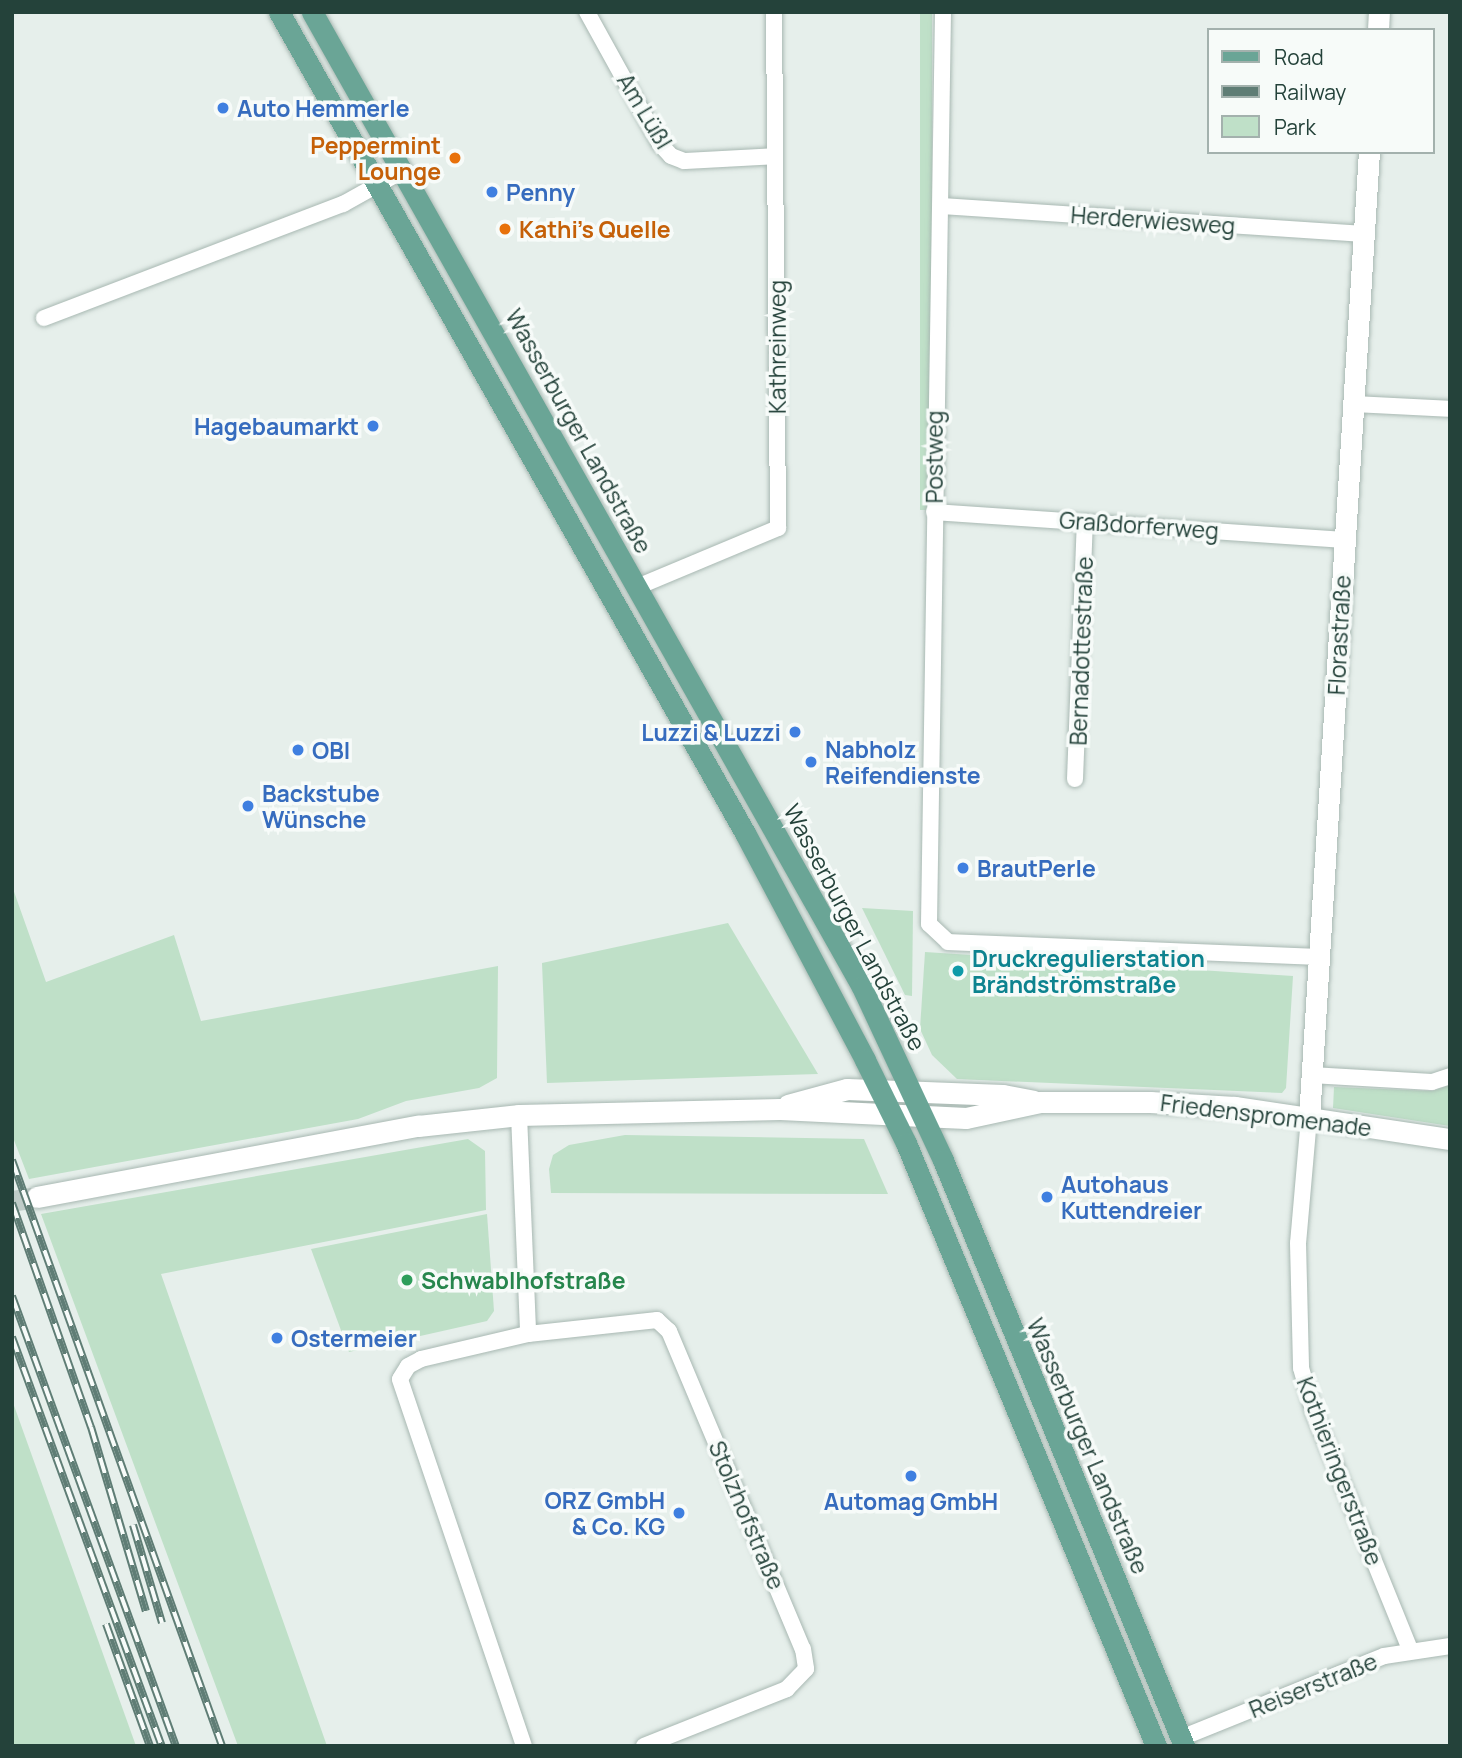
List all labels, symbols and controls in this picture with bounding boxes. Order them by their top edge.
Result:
legend [1206,28,1434,154]
text: Road [1274,43,1324,71]
street label: Am Lüßl [612,68,678,154]
text: Railway [1274,78,1346,106]
place label: Auto Hemmerle [237,94,410,122]
marker: Auto Hemmerle [215,100,231,116]
text: Park [1274,113,1316,141]
place label: Peppermint Lounge [310,131,441,185]
marker: Peppermint Lounge [447,150,463,166]
place label: Penny [506,178,575,206]
marker: Penny [484,184,500,200]
street label: Herderwiesweg [1070,200,1236,240]
place label: Kathi's Quelle [519,215,670,243]
marker: Kathi's Quelle [497,221,513,237]
street label: Kathreinweg [763,280,791,414]
street label: Wasserburger Landstraße [500,304,658,558]
street label: Postweg [920,411,948,503]
place label: Hagebaumarkt [194,412,359,440]
marker: Hagebaumarkt [365,418,381,434]
street label: Graßdorferweg [1058,506,1220,544]
street label: Bernadottestraße [1064,556,1098,746]
street label: Florastraße [1322,574,1356,696]
place label: Luzzi & Luzzi [641,718,781,746]
marker: Luzzi & Luzzi [787,724,803,740]
place label: Nabholz Reifendienste [825,735,981,789]
place label: OBI [312,736,350,764]
marker: OBI [290,742,306,758]
marker: Nabholz Reifendienste [803,754,819,770]
place label: Backstube Wünsche [262,779,380,833]
marker: Backstube Wünsche [240,798,256,814]
street label: Wasserburger Landstraße [778,799,932,1055]
place label: BrautPerle [977,854,1096,882]
marker: BrautPerle [955,860,971,876]
place label: Druckregulierstation Brändströmstraße [972,944,1205,998]
marker: Druckregulierstation Brändströmstraße [950,963,966,979]
street label: Friedenspromenade [1159,1088,1373,1142]
place label: Autohaus Kuttendreier [1061,1170,1202,1224]
marker: Autohaus Kuttendreier [1039,1189,1055,1205]
place label: Schwablhofstraße [421,1266,626,1294]
marker: Schwablhofstraße [399,1272,415,1288]
street label: Wasserburger Landstraße [1022,1314,1154,1578]
place label: Ostermeier [291,1324,417,1352]
marker: Ostermeier [269,1330,285,1346]
street label: Kothieringerstraße [1291,1373,1389,1569]
street label: Stolzhofstraße [703,1437,791,1593]
marker: Automag GmbH [903,1468,919,1484]
place label: ORZ GmbH & Co. KG [544,1486,665,1540]
place label: Automag GmbH [824,1487,998,1515]
marker: ORZ GmbH & Co. KG [671,1505,687,1521]
street label: Reiserstraße [1245,1647,1381,1723]

